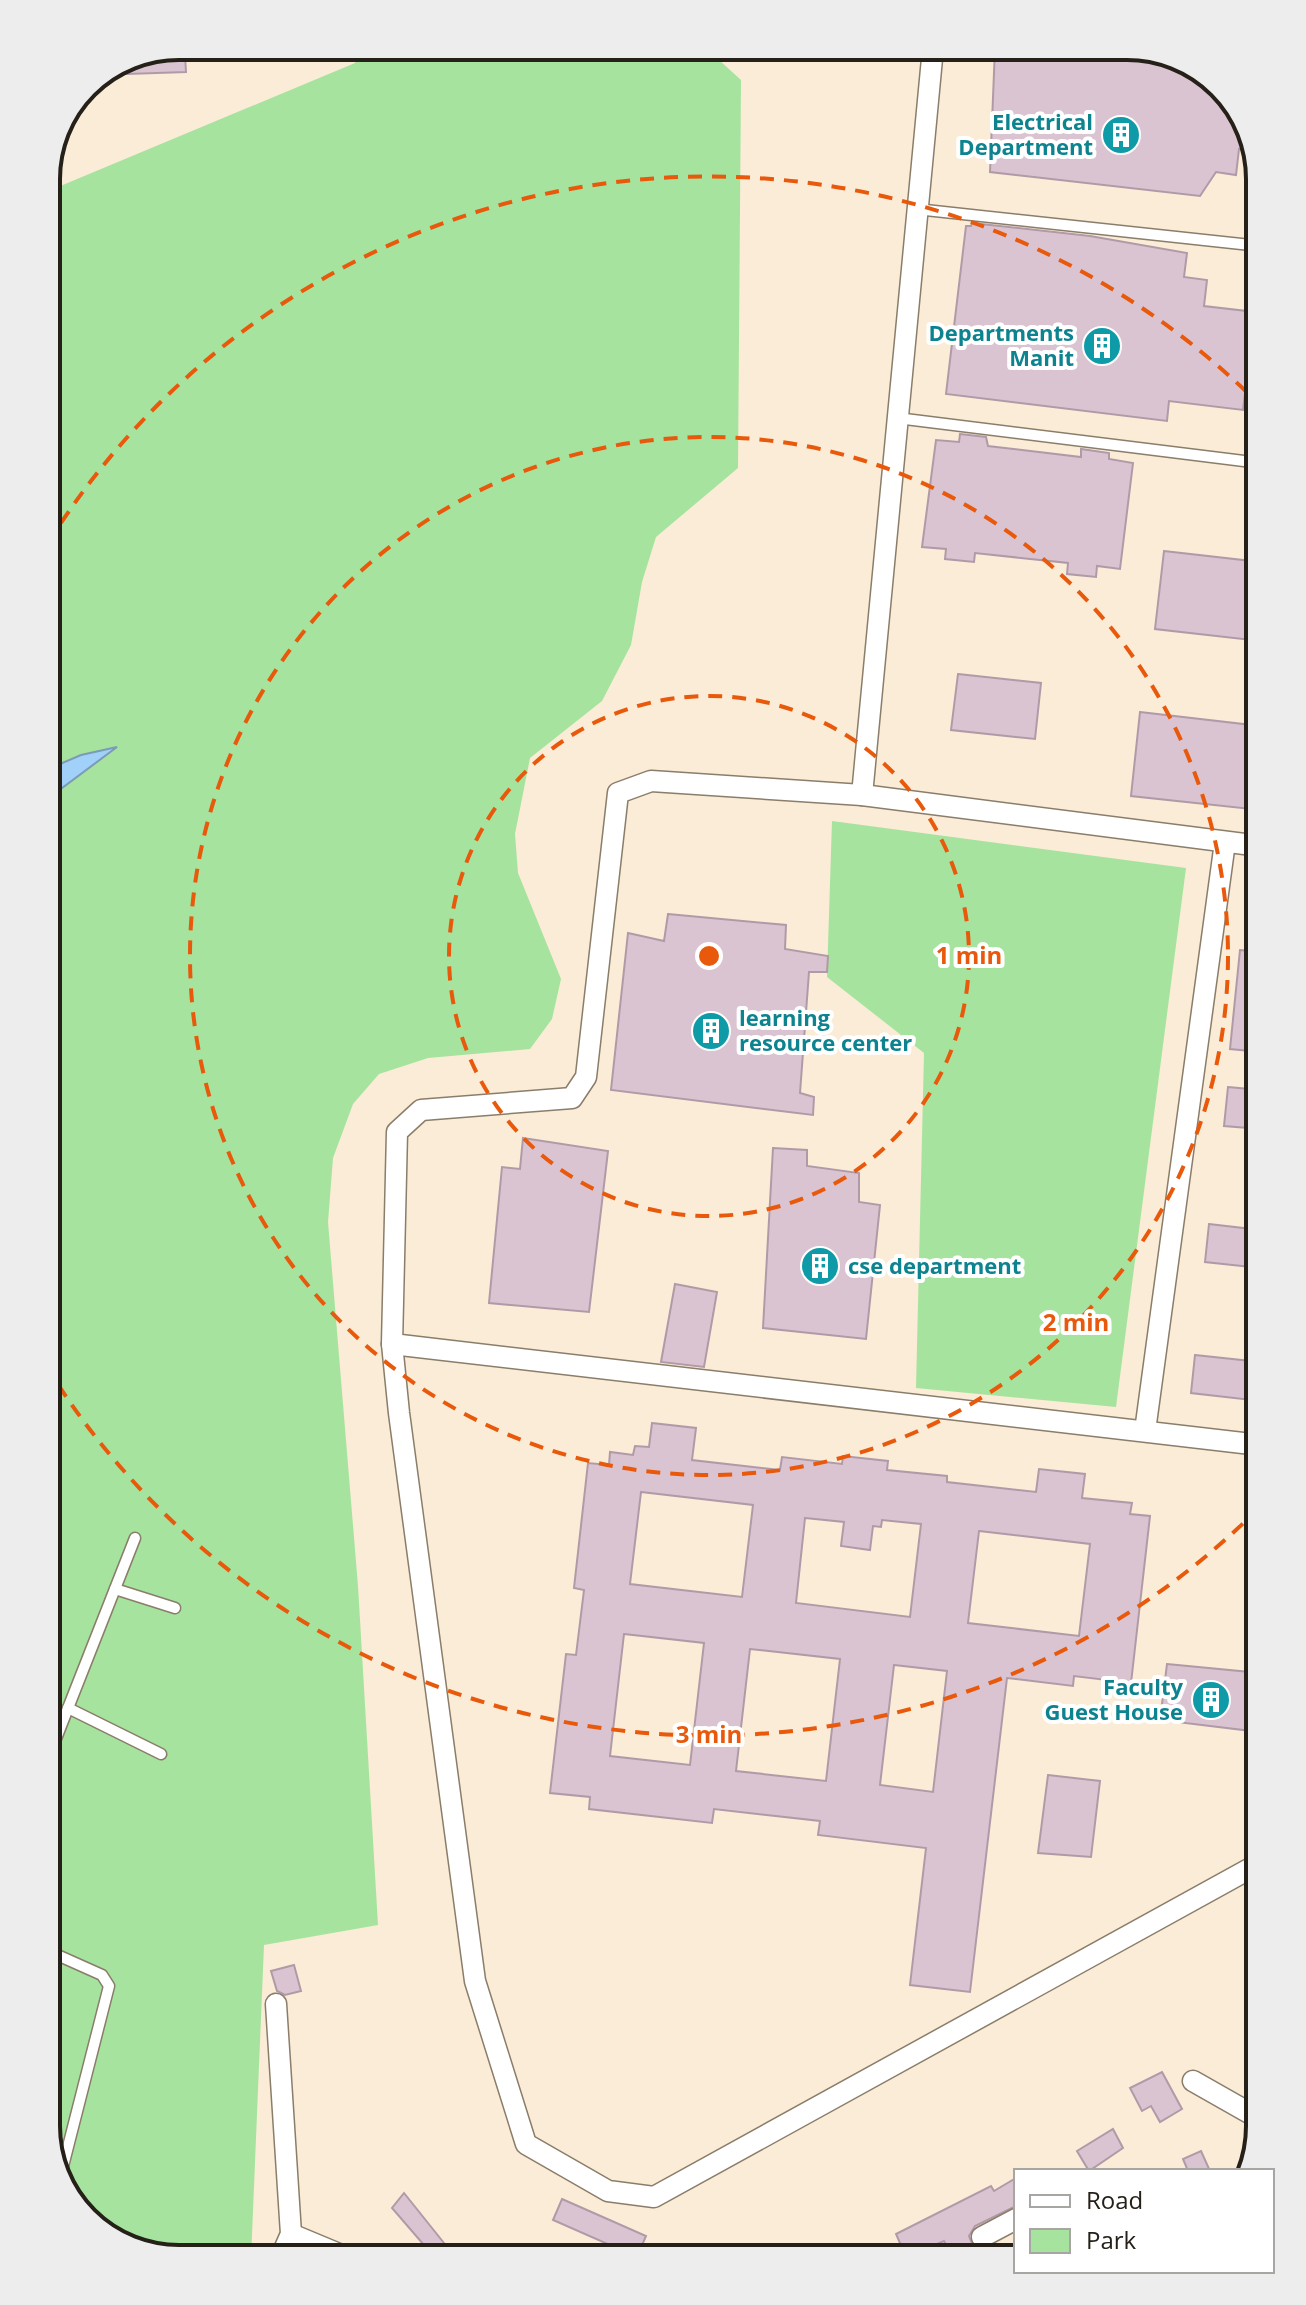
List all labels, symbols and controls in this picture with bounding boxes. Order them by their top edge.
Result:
place label: Electrical Department [958,106,1093,161]
building icon: Electrical Department [1100,114,1142,156]
place label: Departments Manit [928,317,1074,372]
building icon: Departments Manit [1081,325,1123,367]
text: 1 min [936,938,1002,971]
centre of rings [695,942,723,970]
place label: learning resource center [739,1002,912,1057]
building icon: learning resource center [690,1010,732,1052]
building icon: cse department [799,1245,841,1287]
place label: cse department [848,1250,1021,1280]
text: 2 min [1043,1305,1109,1338]
place label: Faculty Guest House [1045,1671,1183,1726]
building icon: Faculty Guest House [1190,1679,1232,1721]
text: 3 min [676,1717,742,1750]
legend [1014,2169,1274,2273]
text: Road [1086,2183,1143,2216]
text: Park [1086,2223,1137,2256]

